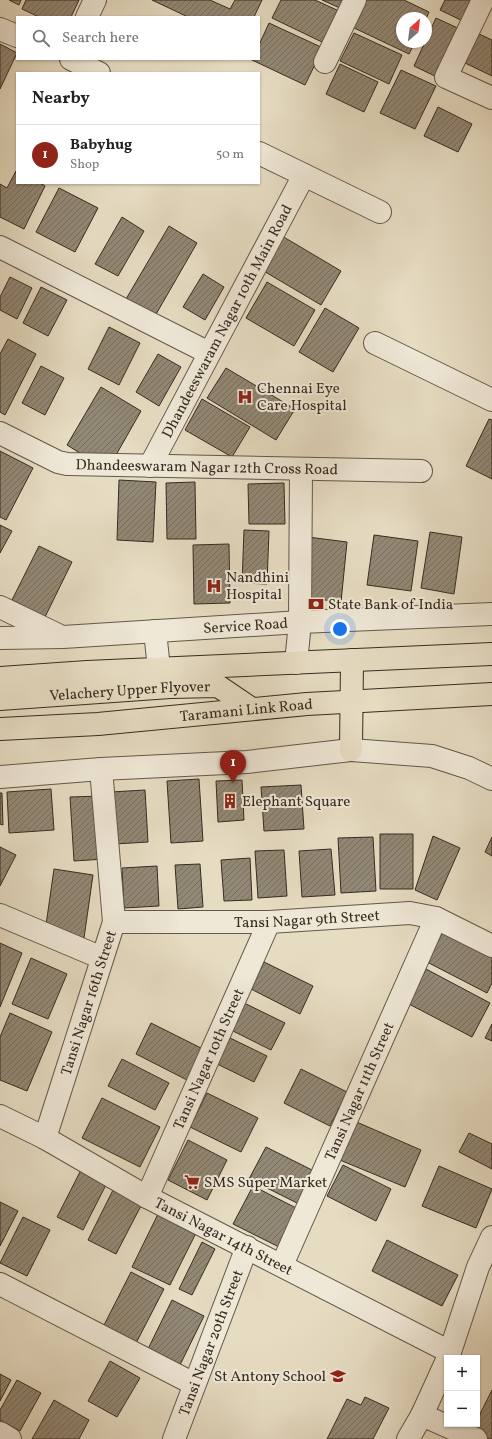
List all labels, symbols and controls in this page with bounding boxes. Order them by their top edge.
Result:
north arrow [396,12,432,48]
search box [16,16,260,60]
icon: search [30,27,52,49]
text: Search here [62,28,139,49]
text: Nearby [32,87,90,110]
text: Babyhug [70,135,132,156]
text: 1 [42,146,48,164]
text: 50 m [216,146,244,164]
text: Shop [70,156,99,174]
street label: Dhandeeswaram Nagar 10th Main Road [158,201,298,442]
place label: Chennai Eye Care Hospital [257,379,347,417]
hospital icon: Chennai Eye Care Hospital [236,388,254,406]
street label: Dhandeeswaram Nagar 12th Cross Road [75,455,338,481]
place label: Nandhini Hospital [226,568,289,606]
hospital icon: Nandhini Hospital [205,577,223,595]
bank icon: State Bank of India [307,595,325,613]
place label: State Bank of India [328,595,453,616]
street label: Service Road [203,614,289,640]
your location [330,619,350,639]
street label: Velachery Upper Flyover [49,677,210,707]
street label: Taramani Link Road [179,695,313,728]
pin: 1 [220,750,246,783]
building icon: Elephant Square [221,792,239,810]
place label: Elephant Square [242,792,350,813]
street label: Tansi Nagar 9th Street [234,906,380,934]
street label: Tansi Nagar 16th Street [57,928,123,1078]
street label: Tansi Nagar 10th Street [169,985,250,1134]
street label: Tansi Nagar 11th Street [320,1019,400,1165]
supermarket icon: SMS Super Market [183,1173,201,1191]
place label: SMS Super Market [204,1173,327,1194]
street label: Tansi Nagar 14th Street [150,1193,296,1282]
street label: Tansi Nagar 20th Street [175,1267,249,1419]
map controls [444,1355,480,1427]
button: + [444,1355,480,1391]
place label: St Antony School [214,1367,326,1388]
school or university icon: St Antony School [329,1367,347,1385]
button: − [444,1391,480,1427]

